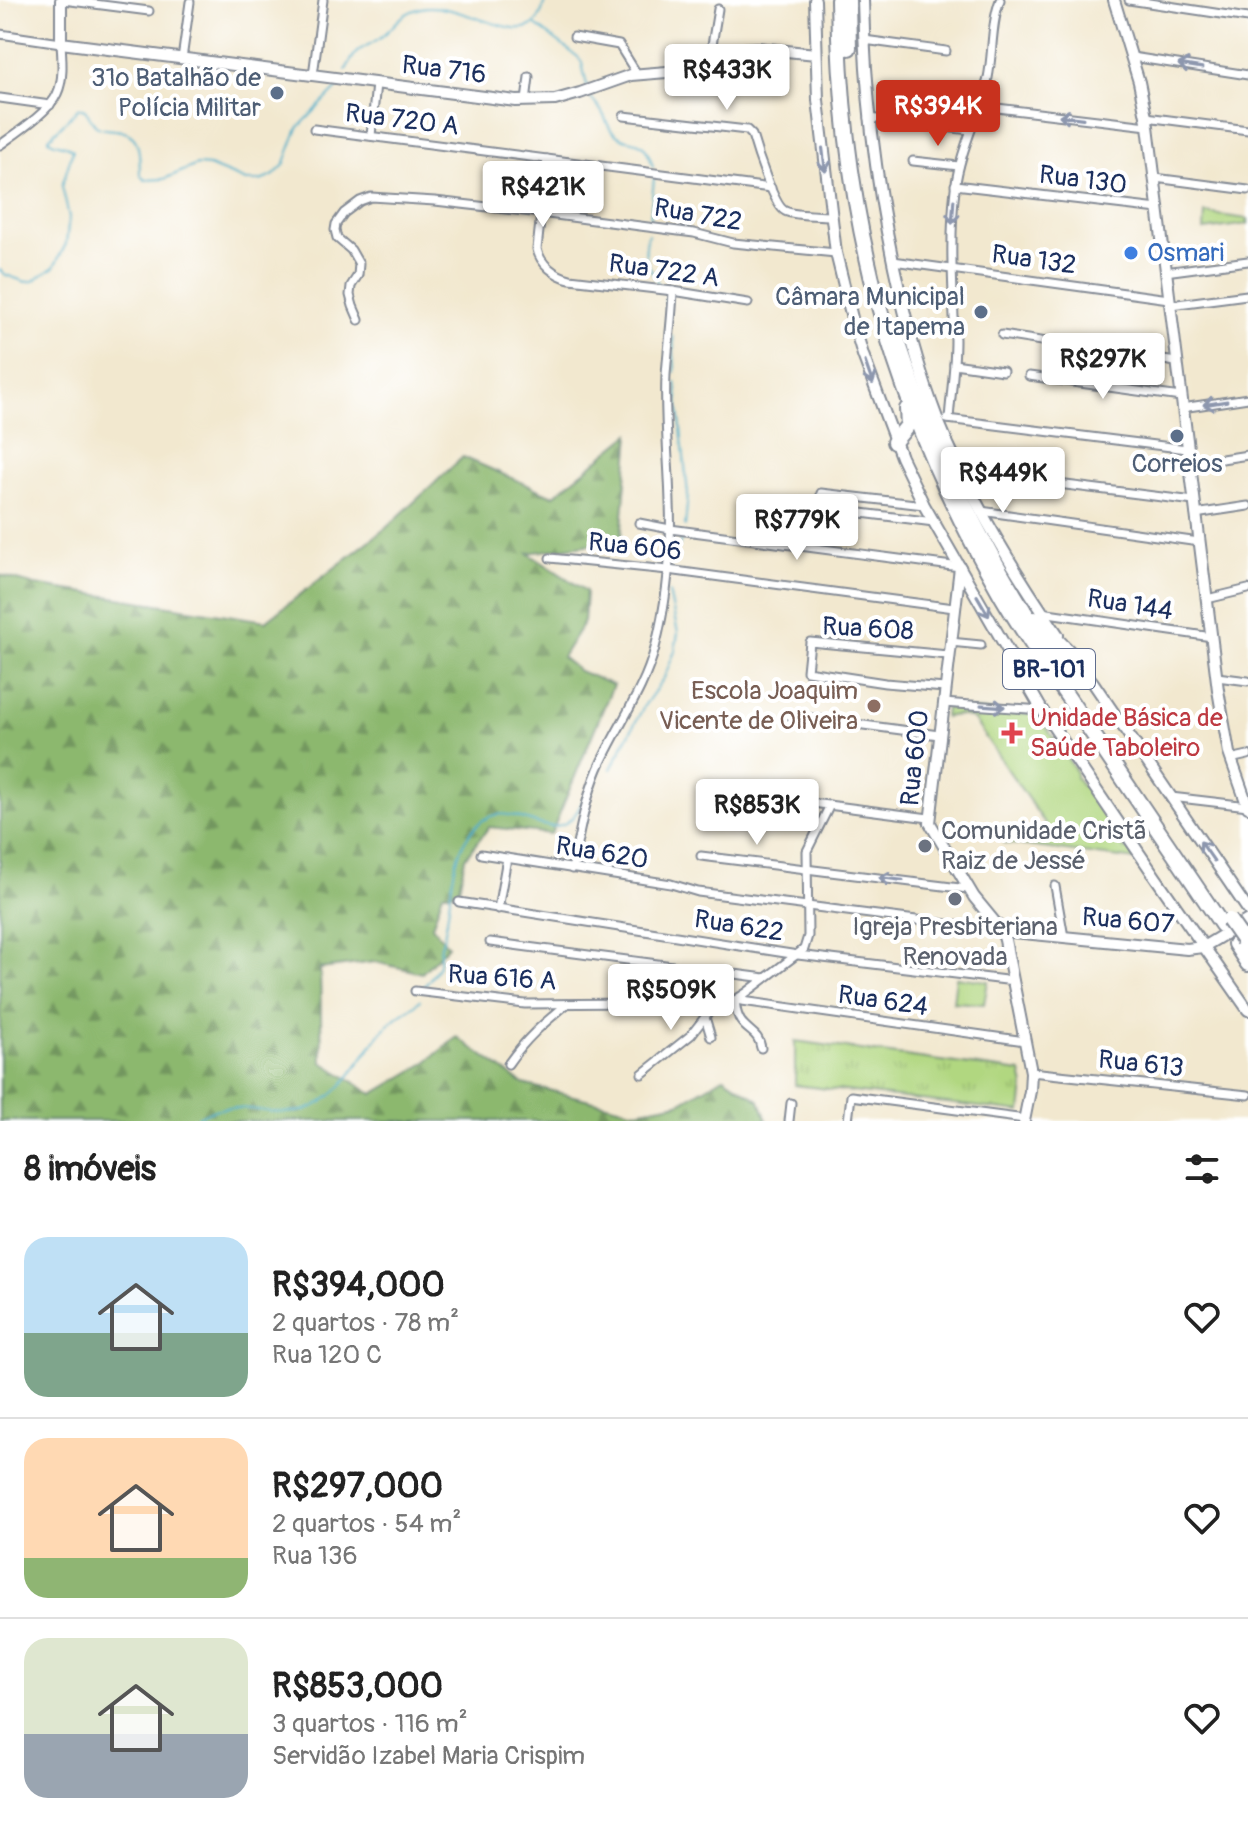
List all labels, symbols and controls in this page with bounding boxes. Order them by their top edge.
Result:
pin: R$433K [662,44,792,112]
street label: Rua 716 [400,49,488,91]
text: R$433K [683,54,771,86]
one-way arrow [1178,58,1203,73]
place label: 31º Batalhão de Polícia Militar [91,62,262,124]
pin: R$394K [873,80,1003,148]
marker: 31º Batalhão de Polícia Militar [268,84,286,102]
text: R$394K [894,90,982,122]
street label: Rua 720 A [343,97,461,143]
one-way arrow [1058,109,1084,124]
one-way arrow [817,146,832,173]
street label: Rua 130 [1037,159,1129,201]
pin: R$421K [478,161,608,229]
text: R$421K [501,171,585,203]
street label: Rua 722 [652,192,744,238]
one-way arrow [945,198,960,225]
place label: Osmari [1147,237,1224,269]
street label: Rua 132 [990,238,1078,282]
marker: Osmari [1122,244,1140,262]
street label: Rua 722 A [607,247,721,295]
place label: Câmara Municipal de Itapema [775,281,965,343]
marker: Câmara Municipal de Itapema [972,303,990,321]
pin: R$297K [1038,333,1168,401]
text: R$297K [1060,343,1146,375]
one-way arrow [863,360,878,385]
one-way arrow [1203,396,1228,411]
marker: Correios [1168,427,1186,445]
pin: R$449K [938,447,1068,515]
place label: Correios [1131,448,1223,480]
text: R$449K [959,457,1047,489]
pin: R$779K [732,494,862,562]
text: R$779K [754,504,840,536]
street label: Rua 606 [587,526,683,568]
street label: Rua 144 [1085,582,1175,628]
one-way arrow [975,594,991,617]
street label: Rua 608 [821,611,915,647]
road number: BR-101 [1003,649,1095,689]
place label: Escola Joaquim Vicente de Oliveira [659,675,858,737]
marker: Escola Joaquim Vicente de Oliveira [865,697,883,715]
one-way arrow [979,699,1006,714]
place label: Unidade Básica de Saúde Taboleiro [1030,702,1223,764]
street label: Rua 600 [894,708,936,808]
marker: Unidade Básica de Saúde Taboleiro [1001,722,1023,744]
pin: R$853K [692,779,822,847]
text: R$853K [714,789,800,821]
place label: Comunidade Cristã Raiz de Jessé [941,815,1148,877]
street label: Rua 620 [553,830,651,876]
marker: Comunidade Cristã Raiz de Jessé [916,837,934,855]
one-way arrow [1199,840,1215,862]
one-way arrow [878,872,905,887]
marker: Igreja Presbiteriana Renovada [946,890,964,908]
street label: Rua 607 [1081,901,1176,941]
street label: Rua 622 [692,903,786,949]
place label: Igreja Presbiteriana Renovada [852,911,1058,973]
street label: Rua 616 A [447,958,558,998]
pin: R$509K [606,964,736,1032]
text: R$509K [626,974,716,1006]
street label: Rua 624 [836,979,930,1023]
street label: Rua 613 [1097,1044,1185,1084]
icon: filters [1180,1147,1224,1191]
text: 8 imóveis [24,1148,156,1191]
text: R$394,000 [272,1264,445,1307]
icon: home [88,1269,184,1365]
icon: heart [1180,1295,1224,1339]
text: 2 quartos · 78 m² [272,1307,459,1339]
text: Rua 120 C [272,1339,382,1371]
text: R$297,000 [272,1465,443,1508]
icon: home [88,1470,184,1566]
icon: heart [1180,1496,1224,1540]
text: 2 quartos · 54 m² [272,1508,461,1540]
text: Rua 136 [272,1540,358,1572]
text: R$853,000 [272,1665,443,1708]
icon: home [88,1670,184,1766]
icon: heart [1180,1696,1224,1740]
text: 3 quartos · 116 m² [272,1708,468,1740]
text: Servidão Izabel Maria Crispim [272,1740,585,1772]

